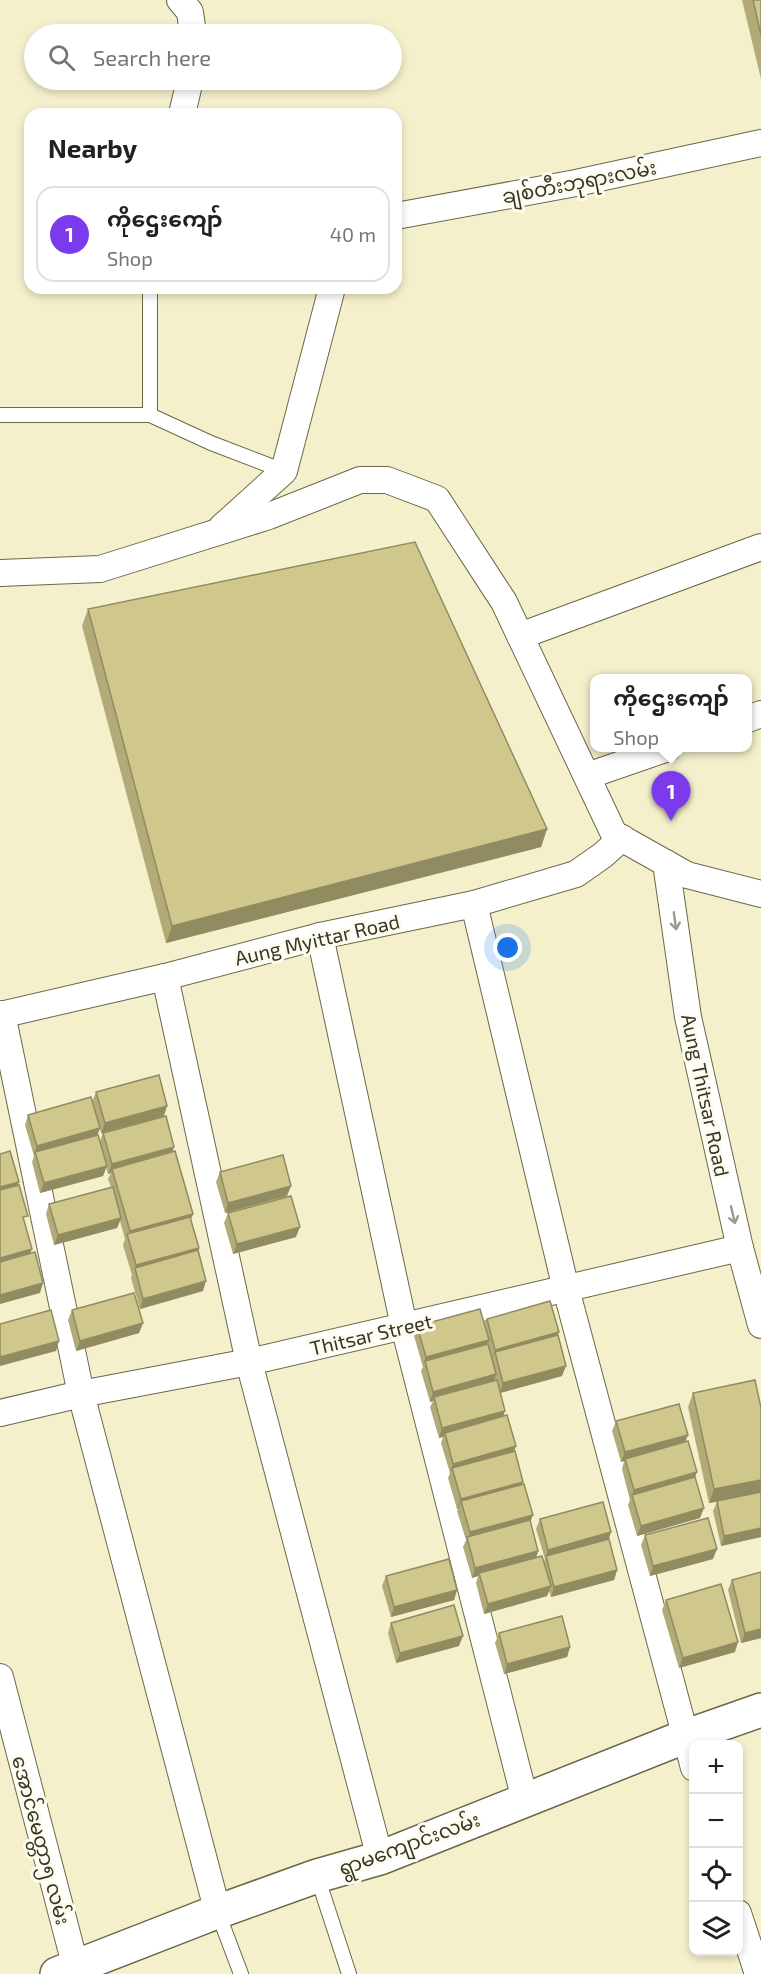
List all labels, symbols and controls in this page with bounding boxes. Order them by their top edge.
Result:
search box [24,24,402,90]
icon: search [45,41,78,74]
text: Search here [93,44,211,70]
text: Nearby [48,132,137,163]
street label: ချစ်တီးဘုရားလမ်း [500,153,659,214]
text: ကိုဌေးကျော် [107,205,222,231]
text: 1 [65,222,74,246]
text: 40 m [330,222,376,246]
text: Shop [107,246,153,270]
popup [590,674,752,752]
text: ကိုဌေးကျော် [613,684,729,710]
text: Shop [613,725,659,749]
pin: 1 [652,772,690,821]
street label: Aung Myittar Road [232,908,402,970]
one-way arrow [669,911,680,931]
your location [493,933,522,962]
street label: Aung Thitsar Road [677,1011,735,1179]
one-way arrow [727,1206,739,1225]
street label: Thitsar Street [308,1308,435,1360]
map controls [689,1740,743,1956]
button: + [689,1740,743,1794]
street label: အောင်မေတ္တာ၅ လမ်း [3,1753,77,1929]
button: − [689,1794,743,1848]
street label: ရွာမကျောင်းလမ်း [335,1805,485,1884]
button: locate [689,1848,743,1902]
button: layers [689,1902,743,1956]

